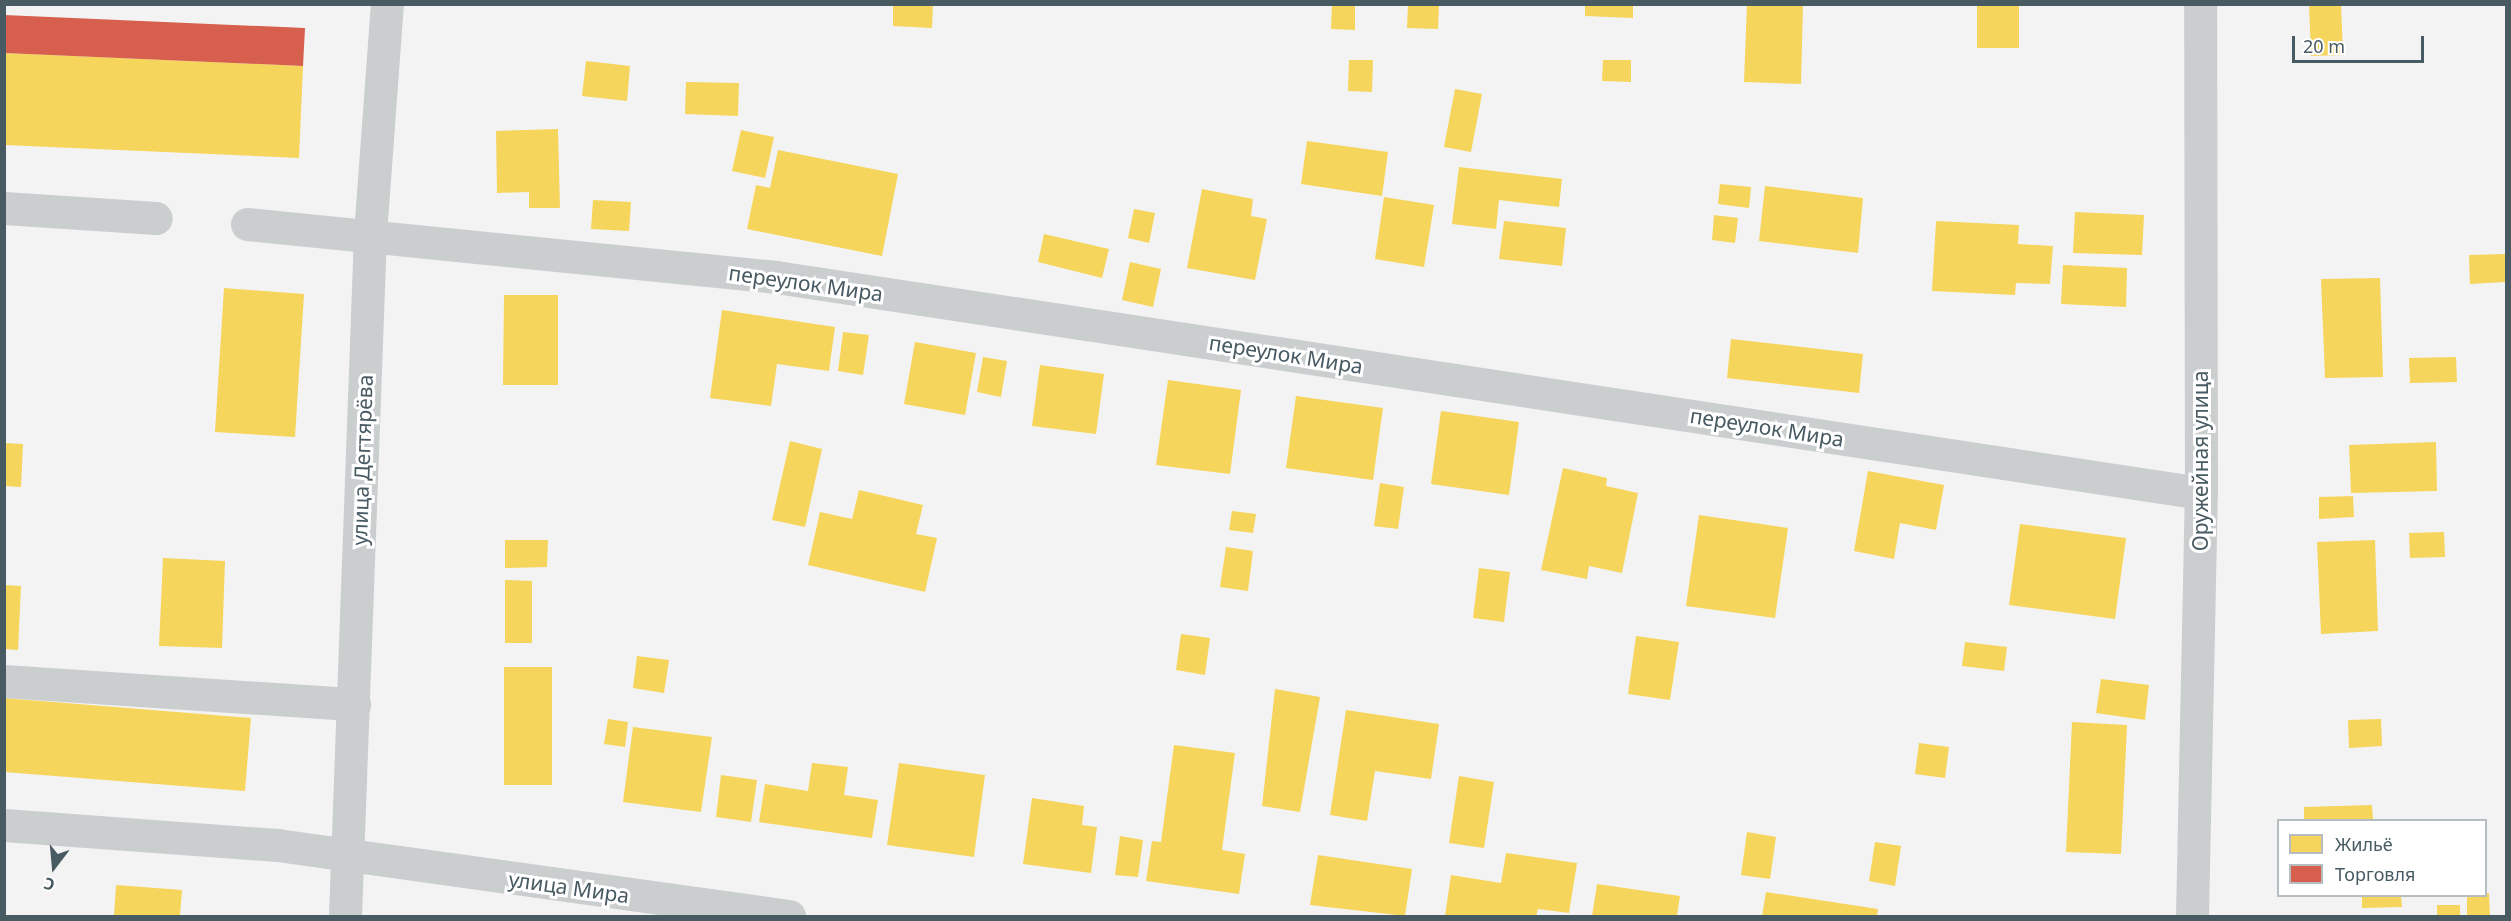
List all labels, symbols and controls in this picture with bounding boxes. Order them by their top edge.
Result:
scale bar [2295,24,2427,62]
text: 20 m [2303,34,2345,58]
street label: переулок Мира [727,260,885,306]
street label: переулок Мира [1207,329,1365,379]
street label: Оружейная улица [2187,371,2213,551]
street label: улица Дегтярёва [346,374,378,546]
street label: переулок Мира [1688,402,1846,452]
legend [2277,819,2487,897]
text: Жильё [2335,832,2393,856]
north arrow [24,837,84,897]
text: Торговля [2335,862,2415,886]
street label: улица Мира [507,866,631,908]
text: С [41,872,57,896]

